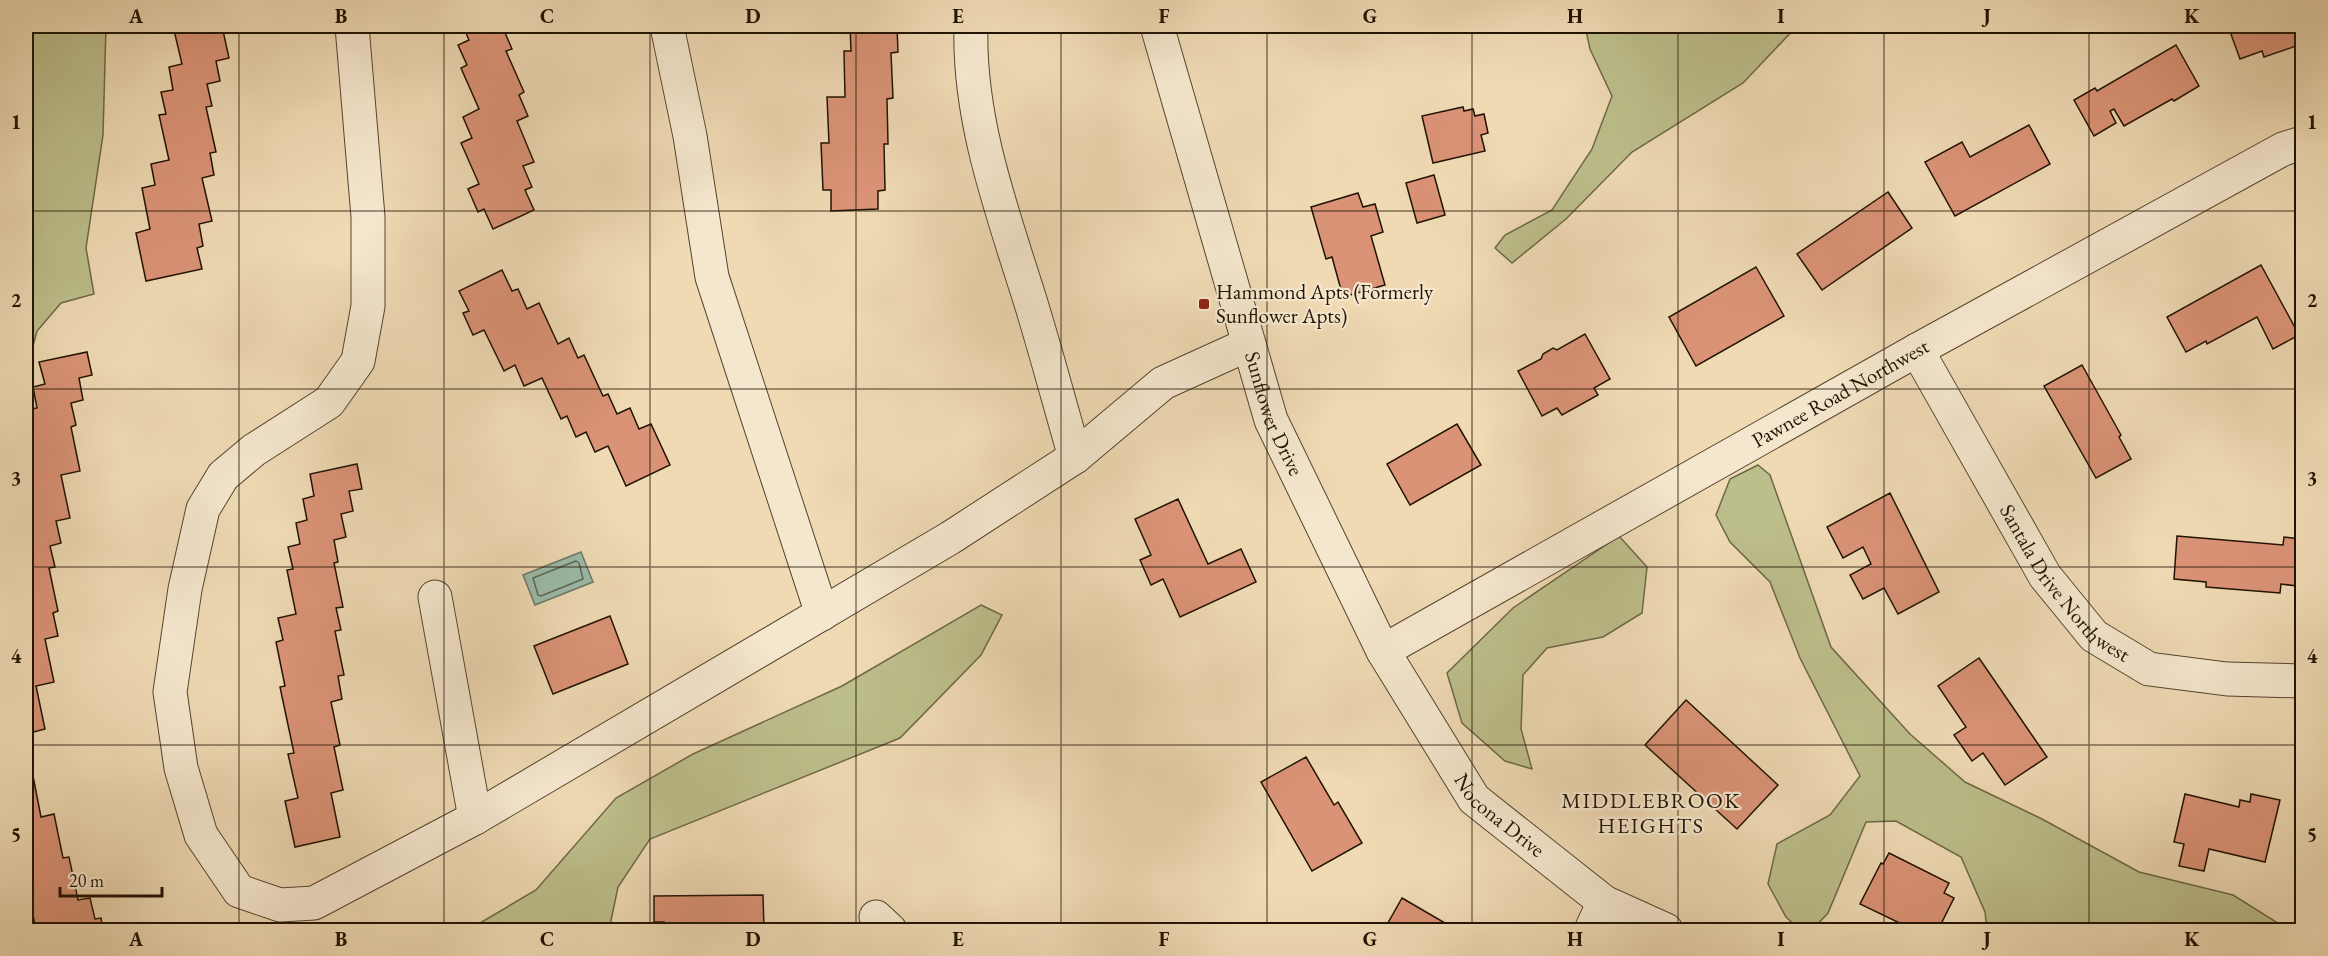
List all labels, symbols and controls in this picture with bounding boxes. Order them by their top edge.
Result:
text: A [128,3,144,29]
text: B [335,3,347,29]
text: C [540,3,554,29]
text: D [745,3,761,29]
text: E [952,3,964,29]
text: F [1159,3,1170,29]
text: G [1363,3,1377,29]
text: H [1567,3,1583,29]
text: I [1777,3,1785,29]
text: J [1981,3,1991,29]
text: K [2184,3,2200,29]
text: 1 [11,109,21,135]
text: 1 [2307,109,2317,135]
place label: Hammond Apts (Formerly Sunflower Apts) [1216,278,1434,329]
text: 2 [11,287,22,313]
text: 2 [2307,287,2318,313]
marker: Hammond Apts (Formerly Sunflower Apts) [1197,297,1211,311]
street label: Pawnee Road Northwest [1747,332,1934,453]
street label: Sunflower Drive [1239,348,1310,480]
text: 3 [11,465,21,491]
text: 3 [2307,465,2317,491]
street label: Santala Drive Northwest [1994,499,2135,668]
text: 4 [11,643,22,669]
text: 4 [2307,643,2318,669]
street label: Nocona Drive [1448,768,1550,863]
district label: MIDDLEBROOK HEIGHTS [1561,786,1741,840]
text: 5 [11,821,21,847]
text: 5 [2307,821,2317,847]
scale bar [60,860,162,898]
text: 20 m [69,869,104,892]
text: A [128,926,144,952]
text: B [335,926,347,952]
text: C [540,926,554,952]
text: D [745,926,761,952]
text: E [952,926,964,952]
text: F [1159,926,1170,952]
text: G [1363,926,1377,952]
text: H [1567,926,1583,952]
text: I [1777,926,1785,952]
text: J [1981,926,1991,952]
text: K [2184,926,2200,952]

